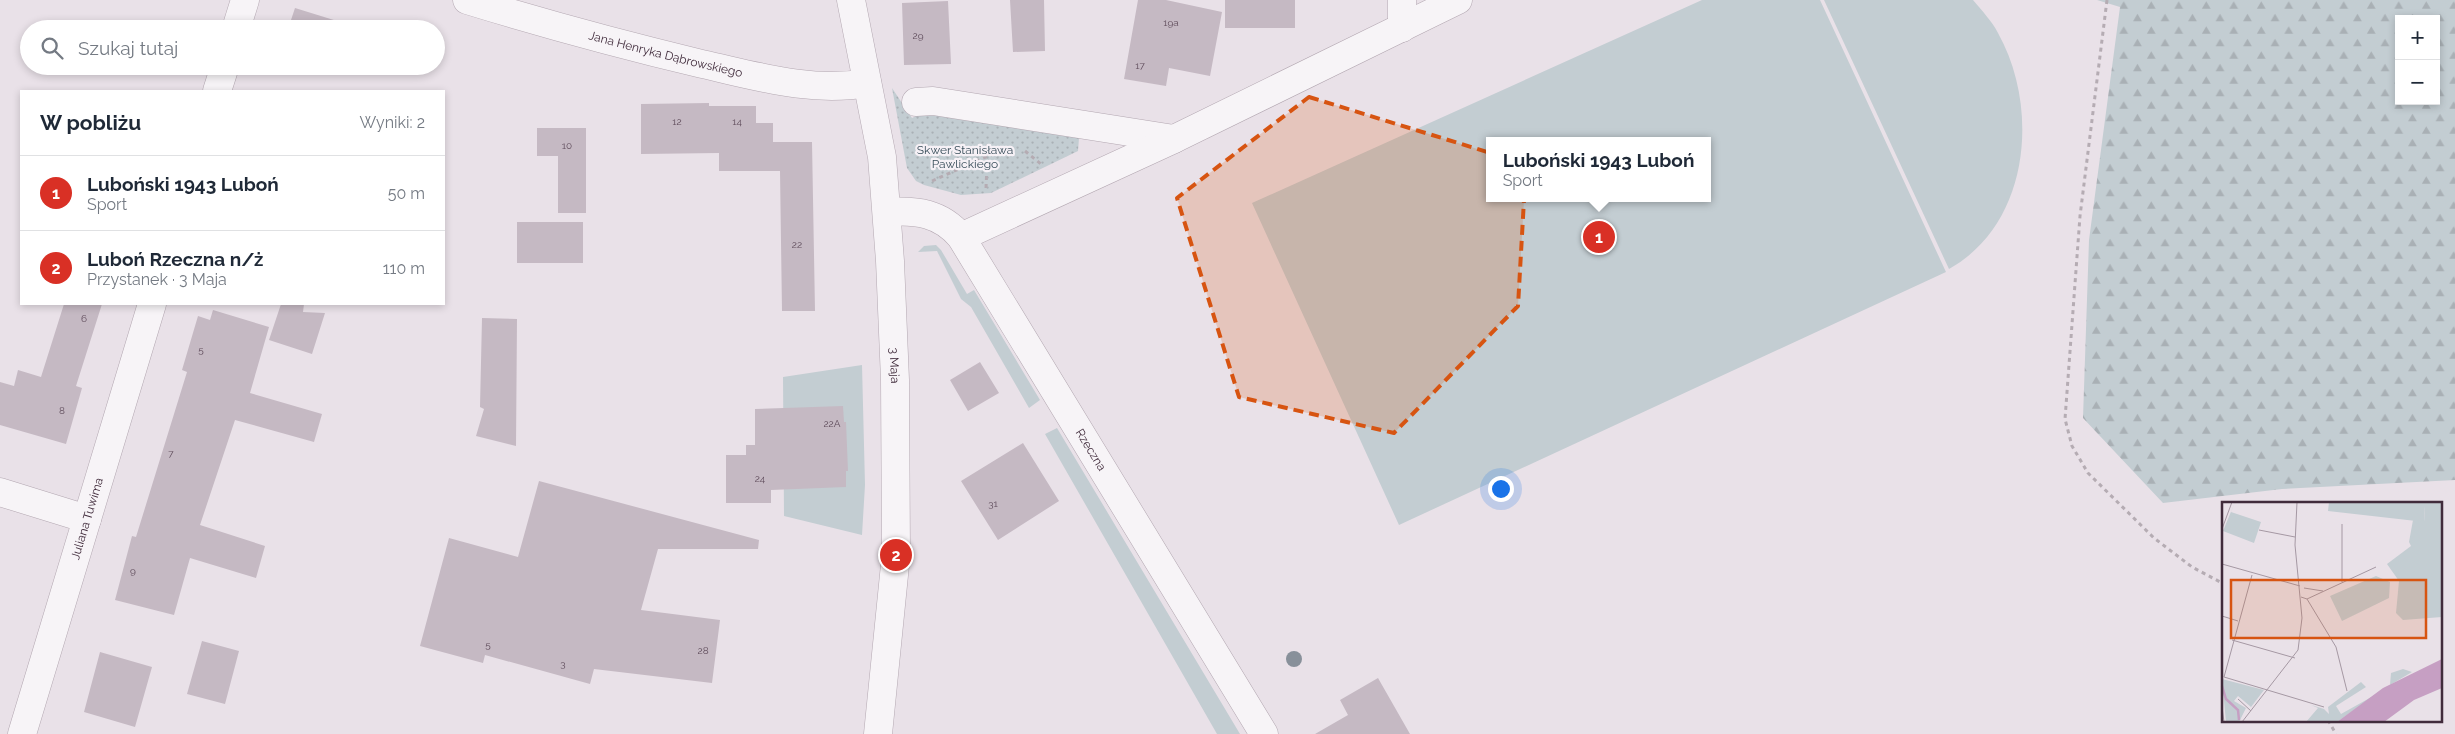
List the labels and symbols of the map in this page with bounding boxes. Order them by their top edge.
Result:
house number: 19a [1163,17,1179,28]
street label: Jana Henryka Dąbrowskiego [587,28,744,80]
house number: 29 [912,30,924,41]
house number: 17 [1135,60,1145,71]
house number: 12 [672,116,682,127]
house number: 14 [732,116,742,127]
house number: 10 [562,140,572,151]
park label: Skwer Stanisława Pawlickiego [917,143,1013,171]
pin: 1 [1583,218,1615,256]
house number: 22 [792,239,802,250]
house number: 6 [81,313,87,324]
house number: 5 [198,344,204,355]
street label: 3 Maja [887,347,902,383]
house number: 8 [59,405,65,416]
house number: 22A [823,418,841,429]
street label: Rzeczna [1073,426,1109,474]
house number: 7 [168,448,174,459]
house number: 24 [755,473,766,484]
street label: Juliana Tuwima [68,476,106,561]
your location [1488,476,1514,502]
house number: 31 [988,498,999,509]
inset map [2222,502,2442,722]
pin: 2 [880,536,912,574]
house number: 9 [130,565,136,576]
house number: 5 [485,639,491,650]
house number: 28 [697,645,709,656]
house number: 3 [560,658,566,669]

